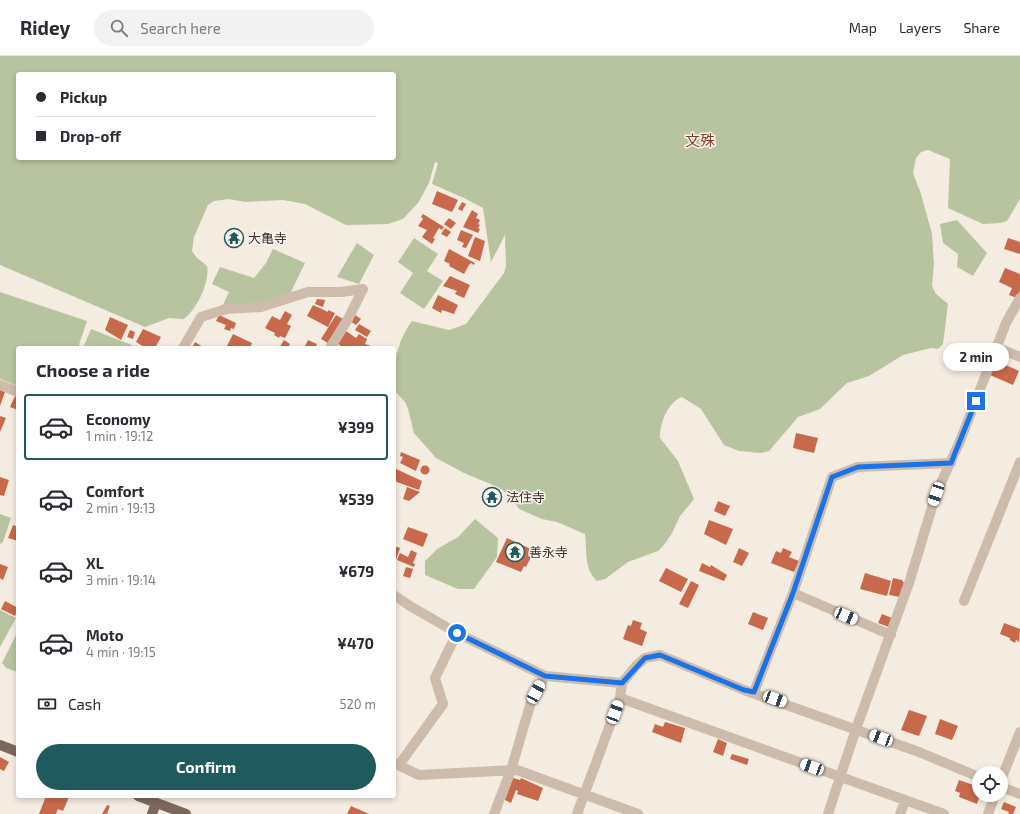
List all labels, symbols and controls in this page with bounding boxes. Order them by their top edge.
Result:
search box [94,10,374,46]
text: Ridey [20,16,70,39]
icon: search [108,17,130,39]
text: Search here [140,19,221,37]
text: Map [849,19,877,36]
text: Layers [899,19,941,36]
text: Share [963,19,1000,36]
text: Pickup [60,88,107,106]
text: Drop-off [60,127,121,145]
district label: 文殊 [685,131,715,149]
temple icon: 大亀寺 [223,227,245,249]
place label: 大亀寺 [248,230,287,246]
callout: 2 min [943,343,1009,371]
text: 2 min [959,349,993,365]
text: Choose a ride [36,359,150,381]
route end [967,392,985,410]
icon: car [38,409,74,445]
text: Economy [86,410,151,428]
text: ¥399 [338,418,374,436]
text: 1 min · 19:12 [86,428,153,444]
icon: car [38,481,74,517]
car [926,481,946,507]
text: Comfort [86,482,144,500]
temple icon: 法住寺 [481,486,503,508]
place label: 法住寺 [506,489,545,505]
text: ¥539 [338,490,374,508]
text: 2 min · 19:13 [86,500,155,516]
temple icon: 善永寺 [504,541,526,563]
place label: 善永寺 [529,544,568,560]
icon: car [38,553,74,589]
text: XL [86,554,104,572]
text: ¥679 [338,562,374,580]
text: 3 min · 19:14 [86,572,156,588]
car [833,606,859,626]
route start [448,624,466,642]
icon: car [38,625,74,661]
text: Moto [86,626,124,644]
text: ¥470 [337,634,374,652]
text: 4 min · 19:15 [86,644,156,660]
car [525,679,547,705]
car [762,689,788,709]
icon: cash [36,693,58,715]
text: Cash [68,695,101,713]
text: 520 m [340,696,376,712]
car [605,699,625,725]
car [868,728,894,748]
button: Confirm [36,744,376,790]
car [799,757,825,777]
map controls [972,766,1008,802]
button: locate [972,766,1008,802]

